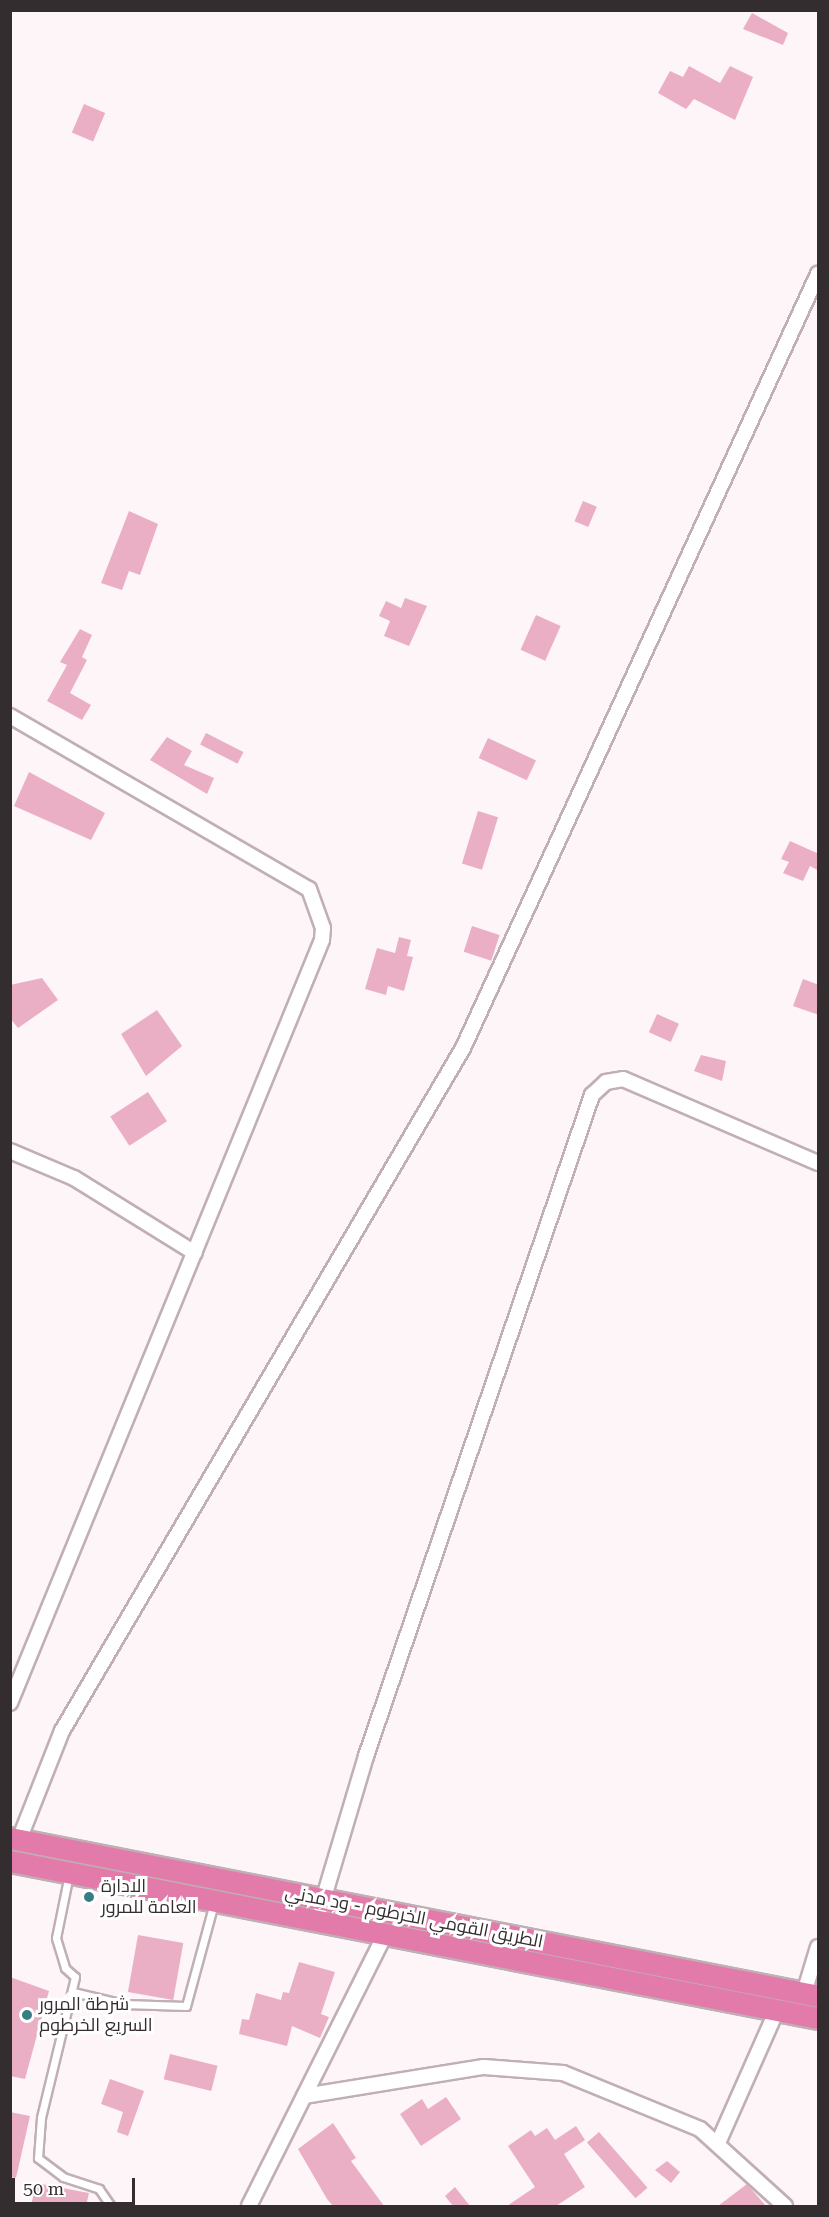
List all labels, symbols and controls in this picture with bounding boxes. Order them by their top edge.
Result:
place label: الادارة العامة للمرور [101,1876,197,1918]
street label: الطريق القومي الخرطوم - ود مدني [283,1881,545,1953]
marker: الادارة العامة للمرور [82,1890,96,1904]
place label: شرطة المرور السريع الخرطوم [39,1994,153,2036]
marker: شرطة المرور السريع الخرطوم [20,2008,34,2022]
scale bar [15,2166,138,2204]
text: 50 m [23,2178,64,2199]

